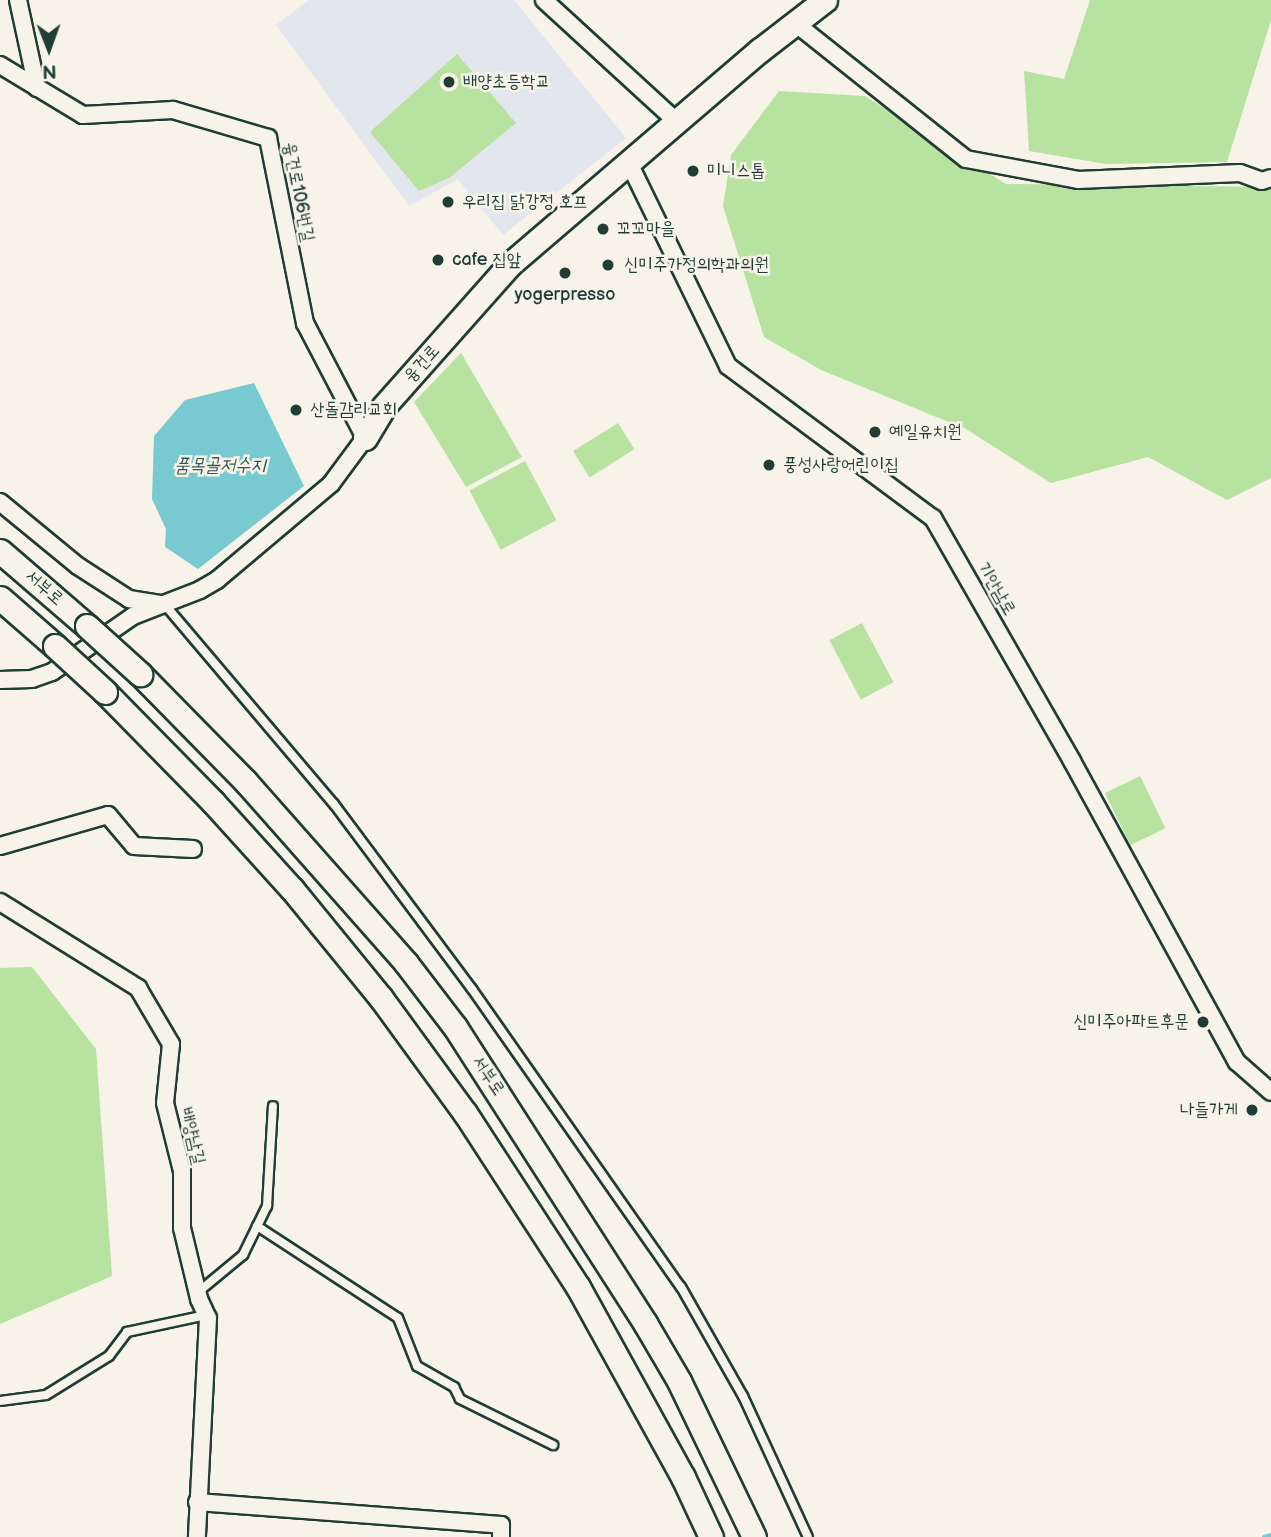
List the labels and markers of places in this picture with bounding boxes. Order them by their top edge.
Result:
place label: 배양초등학교 [463,71,550,93]
marker: 배양초등학교 [441,74,457,90]
place label: 미니스톱 [707,160,765,182]
marker: 미니스톱 [685,163,701,179]
place label: 우리집 닭강정 호프 [462,191,588,213]
marker: 우리집 닭강정 호프 [440,194,456,210]
place label: 꼬꼬마을 [617,218,675,240]
marker: 꼬꼬마을 [595,221,611,237]
place label: cafe 집앞 [452,249,521,271]
marker: cafe 집앞 [430,252,446,268]
place label: 신미주가정의학과의원 [624,254,769,276]
marker: 신미주가정의학과의원 [598,255,618,275]
marker: yogerpresso [557,265,573,281]
place label: yogerpresso [515,284,615,306]
place label: 산돌감리교회 [310,399,397,421]
marker: 산돌감리교회 [288,402,304,418]
place label: 예일유치원 [889,421,961,443]
marker: 예일유치원 [867,424,883,440]
place label: 풍성사랑어린이집 [783,454,899,476]
marker: 풍성사랑어린이집 [761,457,777,473]
place label: 신미주아파트후문 [1073,1011,1189,1033]
marker: 신미주아파트후문 [1195,1014,1211,1030]
place label: 나들가게 [1180,1099,1238,1121]
marker: 나들가게 [1244,1102,1260,1118]

